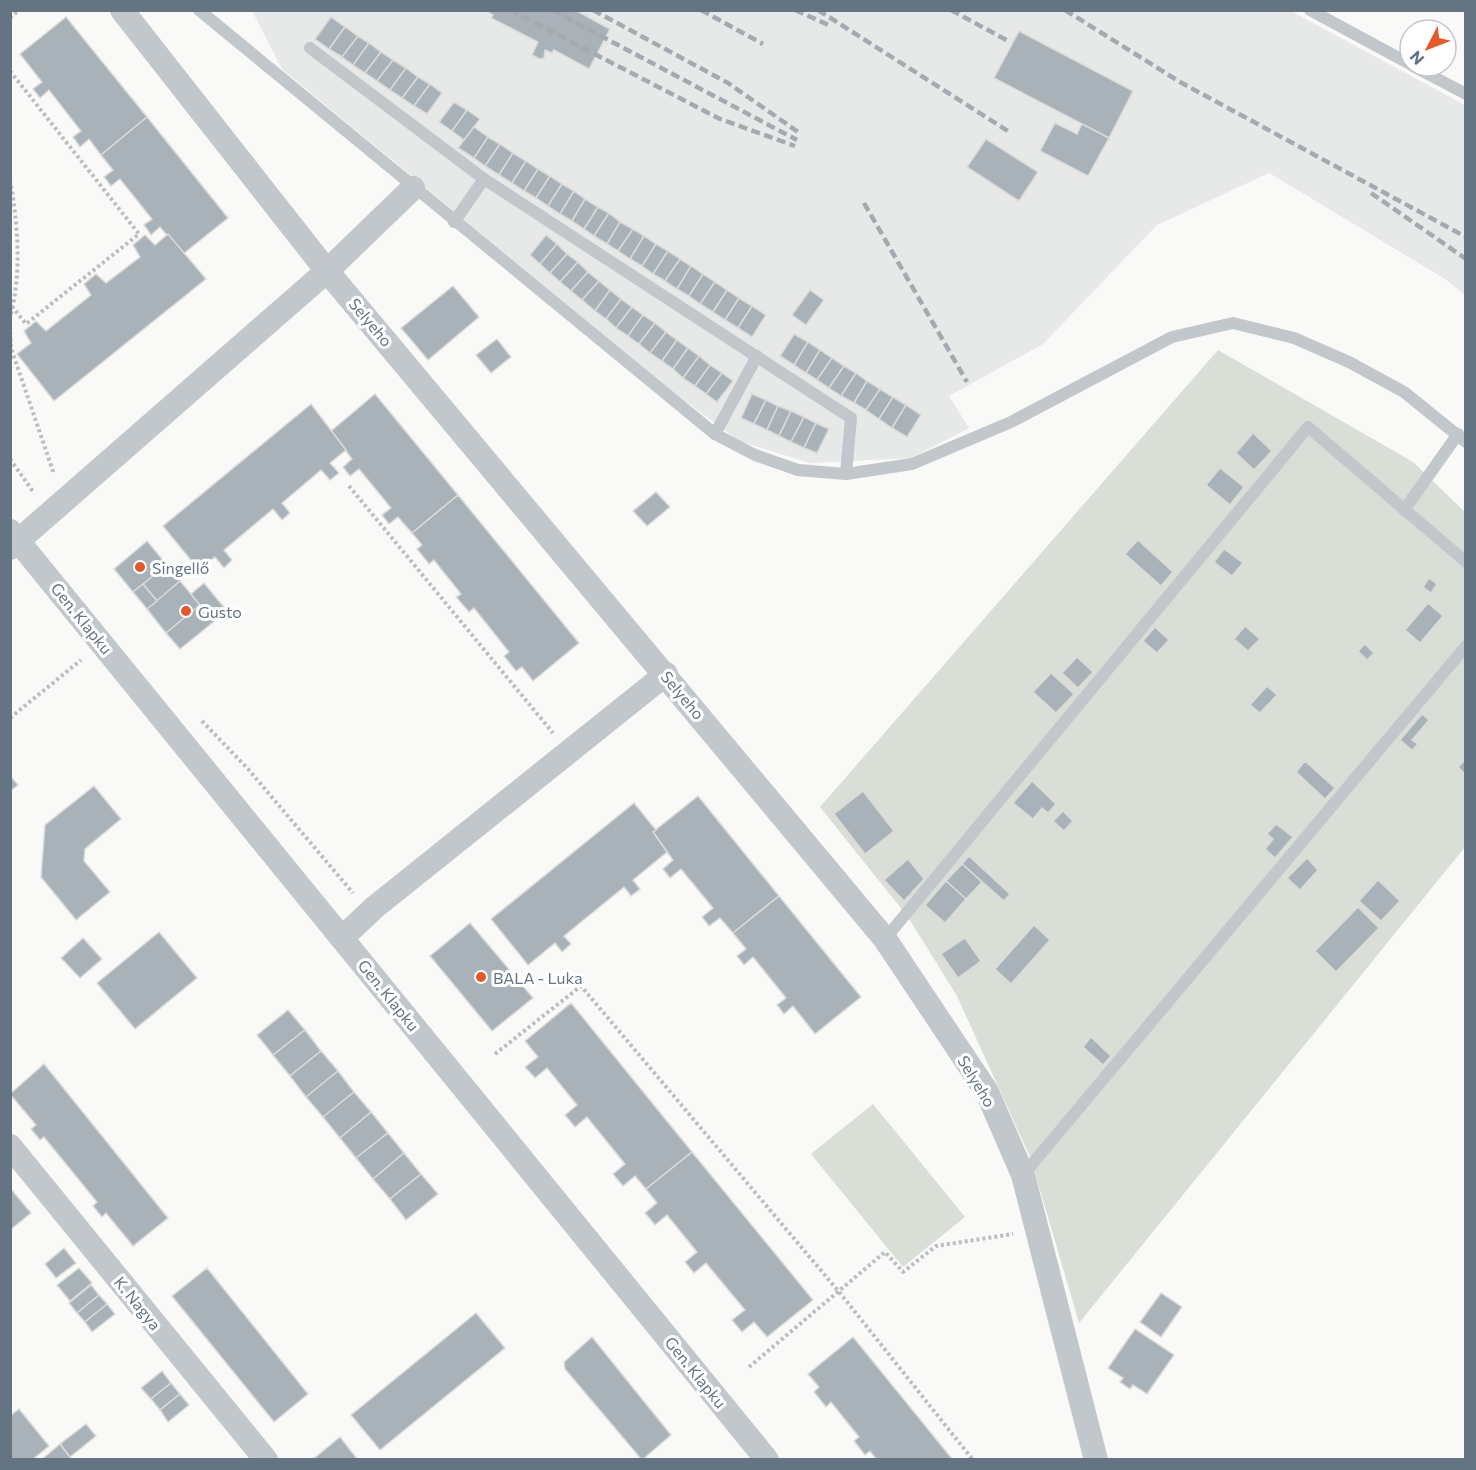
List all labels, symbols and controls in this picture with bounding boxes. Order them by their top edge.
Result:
north arrow [1398,18,1458,78]
text: N [1405,48,1428,69]
street label: Selyeho [345,294,397,350]
place label: Singellő [152,558,209,577]
marker: Singellő [133,560,147,574]
street label: Gen. Klapku [47,578,117,658]
place label: Gusto [198,602,242,621]
marker: Gusto [179,604,193,618]
street label: Selyeho [657,667,709,723]
street label: Gen. Klapku [354,955,424,1035]
place label: BALA - Luka [493,968,583,987]
marker: BALA - Luka [474,970,488,984]
street label: Selyeho [954,1052,1000,1110]
street label: K. Nagya [111,1272,165,1334]
street label: Gen. Klapku [661,1332,731,1412]

